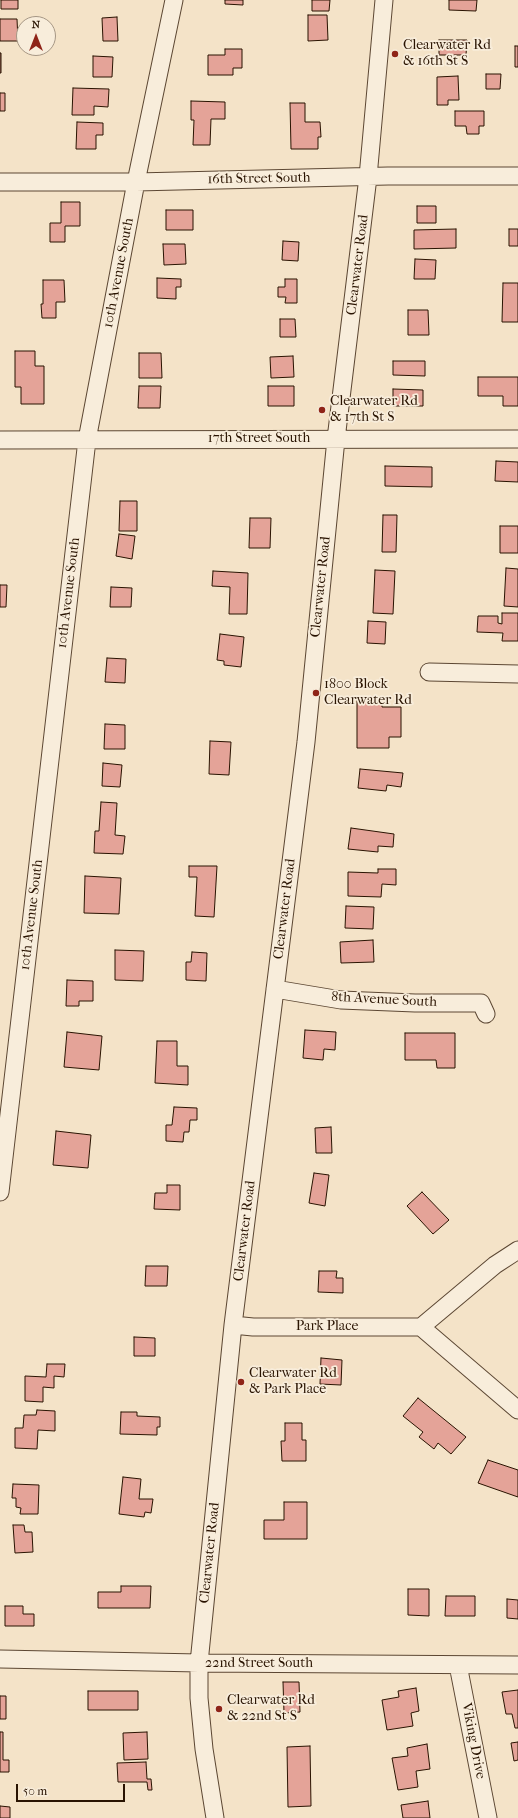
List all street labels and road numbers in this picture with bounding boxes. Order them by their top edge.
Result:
street label: 16th Street South [207,170,311,188]
street label: Clearwater Road [343,214,373,316]
street label: 10th Avenue South [100,217,138,329]
street label: 17th Street South [208,431,310,447]
street label: Clearwater Road [307,536,335,638]
street label: 10th Avenue South [54,537,84,649]
street label: Clearwater Road [270,858,300,960]
street label: 10th Avenue South [17,859,47,971]
street label: 8th Avenue South [331,989,437,1011]
street label: Clearwater Road [230,1180,260,1282]
street label: Park Place [296,1319,358,1335]
street label: Clearwater Road [196,1502,224,1604]
street label: 22nd Street South [205,1656,313,1672]
street label: Viking Drive [457,1701,489,1781]

